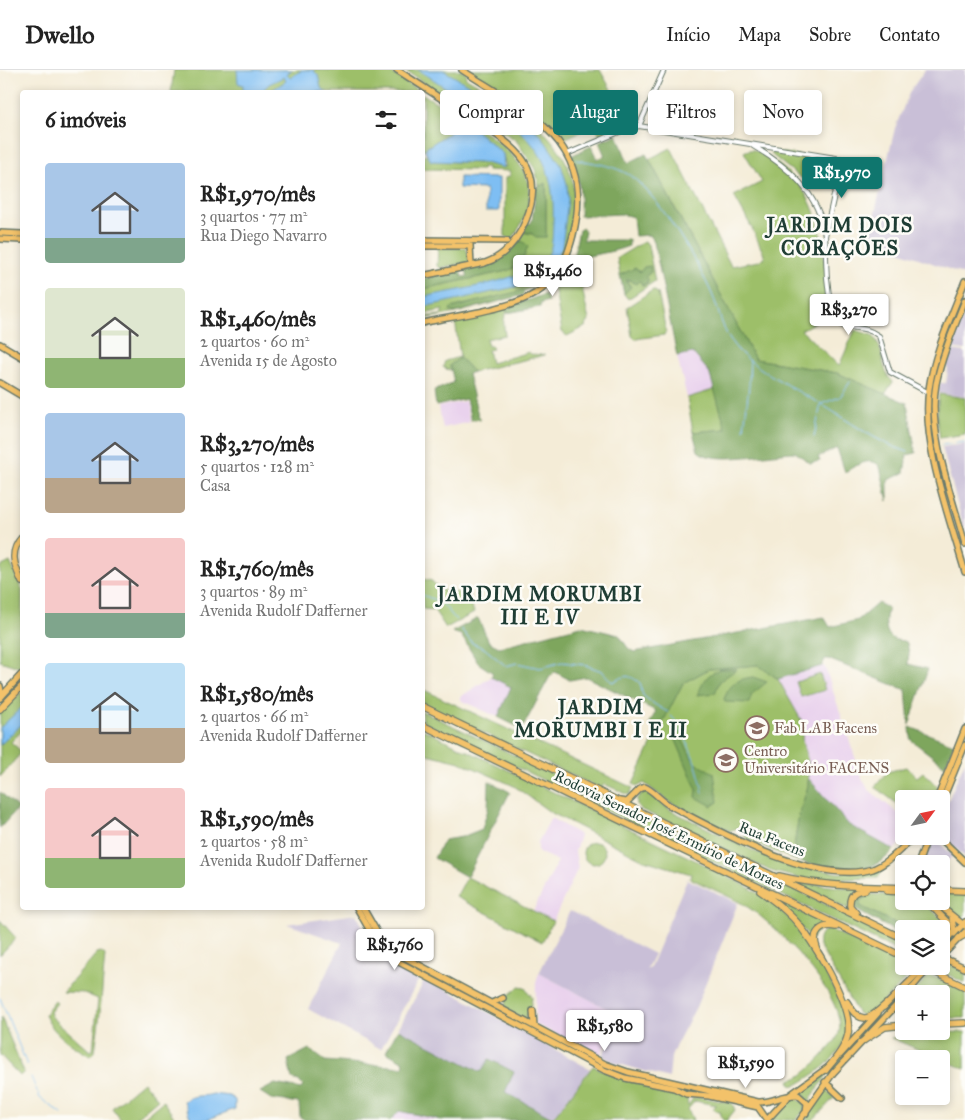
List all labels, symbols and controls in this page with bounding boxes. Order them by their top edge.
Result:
text: Dwello [25,20,95,50]
text: Início [666,24,710,46]
text: Mapa [738,24,781,46]
text: Sobre [809,24,851,46]
text: Contato [879,24,940,46]
chip: Comprar [440,90,543,135]
chip: Alugar [553,90,638,135]
chip: Filtros [648,90,734,135]
chip: Novo [744,90,822,135]
icon: filters [372,106,400,134]
text: 6 imóveis [45,107,126,133]
pin: R$1,970 [796,156,888,199]
text: R$1,970 [813,163,871,182]
text: R$1,970/mês [200,181,315,207]
icon: home [85,183,145,243]
text: 3 quartos · 77 m² [200,207,307,226]
district label: JARDIM DOIS CORAÇÕES [764,213,913,261]
text: Rua Diego Navarro [200,226,327,245]
pin: R$1,460 [507,254,599,297]
text: R$1,460 [524,261,582,280]
pin: R$3,270 [803,294,895,336]
text: R$3,270 [821,300,877,319]
text: R$1,460/mês [200,306,316,332]
icon: home [85,308,145,368]
text: 2 quartos · 60 m² [200,332,309,351]
text: Avenida 15 de Agosto [200,351,337,370]
text: R$3,270/mês [200,431,314,457]
icon: home [85,433,145,493]
text: 5 quartos · 128 m² [200,457,314,476]
text: Casa [200,476,230,495]
text: R$1,760/mês [200,556,314,582]
icon: home [85,558,145,618]
text: 3 quartos · 89 m² [200,582,308,601]
district label: JARDIM MORUMBI III E IV [434,582,643,629]
text: Avenida Rudolf Dafferner [200,601,367,620]
text: R$1,580/mês [200,681,314,707]
icon: home [85,683,145,743]
district label: JARDIM MORUMBI I E II [514,695,688,742]
text: 2 quartos · 66 m² [200,707,308,726]
school or university icon: Fab LAB Facens [744,715,770,741]
place label: Fab LAB Facens [774,719,877,737]
text: Avenida Rudolf Dafferner [200,726,367,745]
place label: Centro Universitário FACENS [744,742,889,777]
school or university icon: Centro Universitário FACENS [713,747,739,773]
street label: Rodovia Senador José Ermírio de Moraes [551,766,787,894]
north arrow [895,790,950,845]
map controls [895,790,950,1105]
text: R$1,590/mês [200,806,314,832]
icon: home [85,808,145,868]
street label: Rua Facens [736,818,808,860]
text: 2 quartos · 58 m² [200,832,308,851]
text: Avenida Rudolf Dafferner [200,851,367,870]
button: locate [895,855,950,910]
button: layers [895,920,950,975]
pin: R$1,760 [349,928,441,971]
text: R$1,760 [367,935,423,954]
button: + [895,985,950,1040]
pin: R$1,580 [559,1010,651,1052]
text: R$1,580 [577,1016,633,1035]
pin: R$1,590 [700,1046,792,1089]
button: − [895,1050,950,1105]
text: R$1,590 [718,1053,774,1072]

